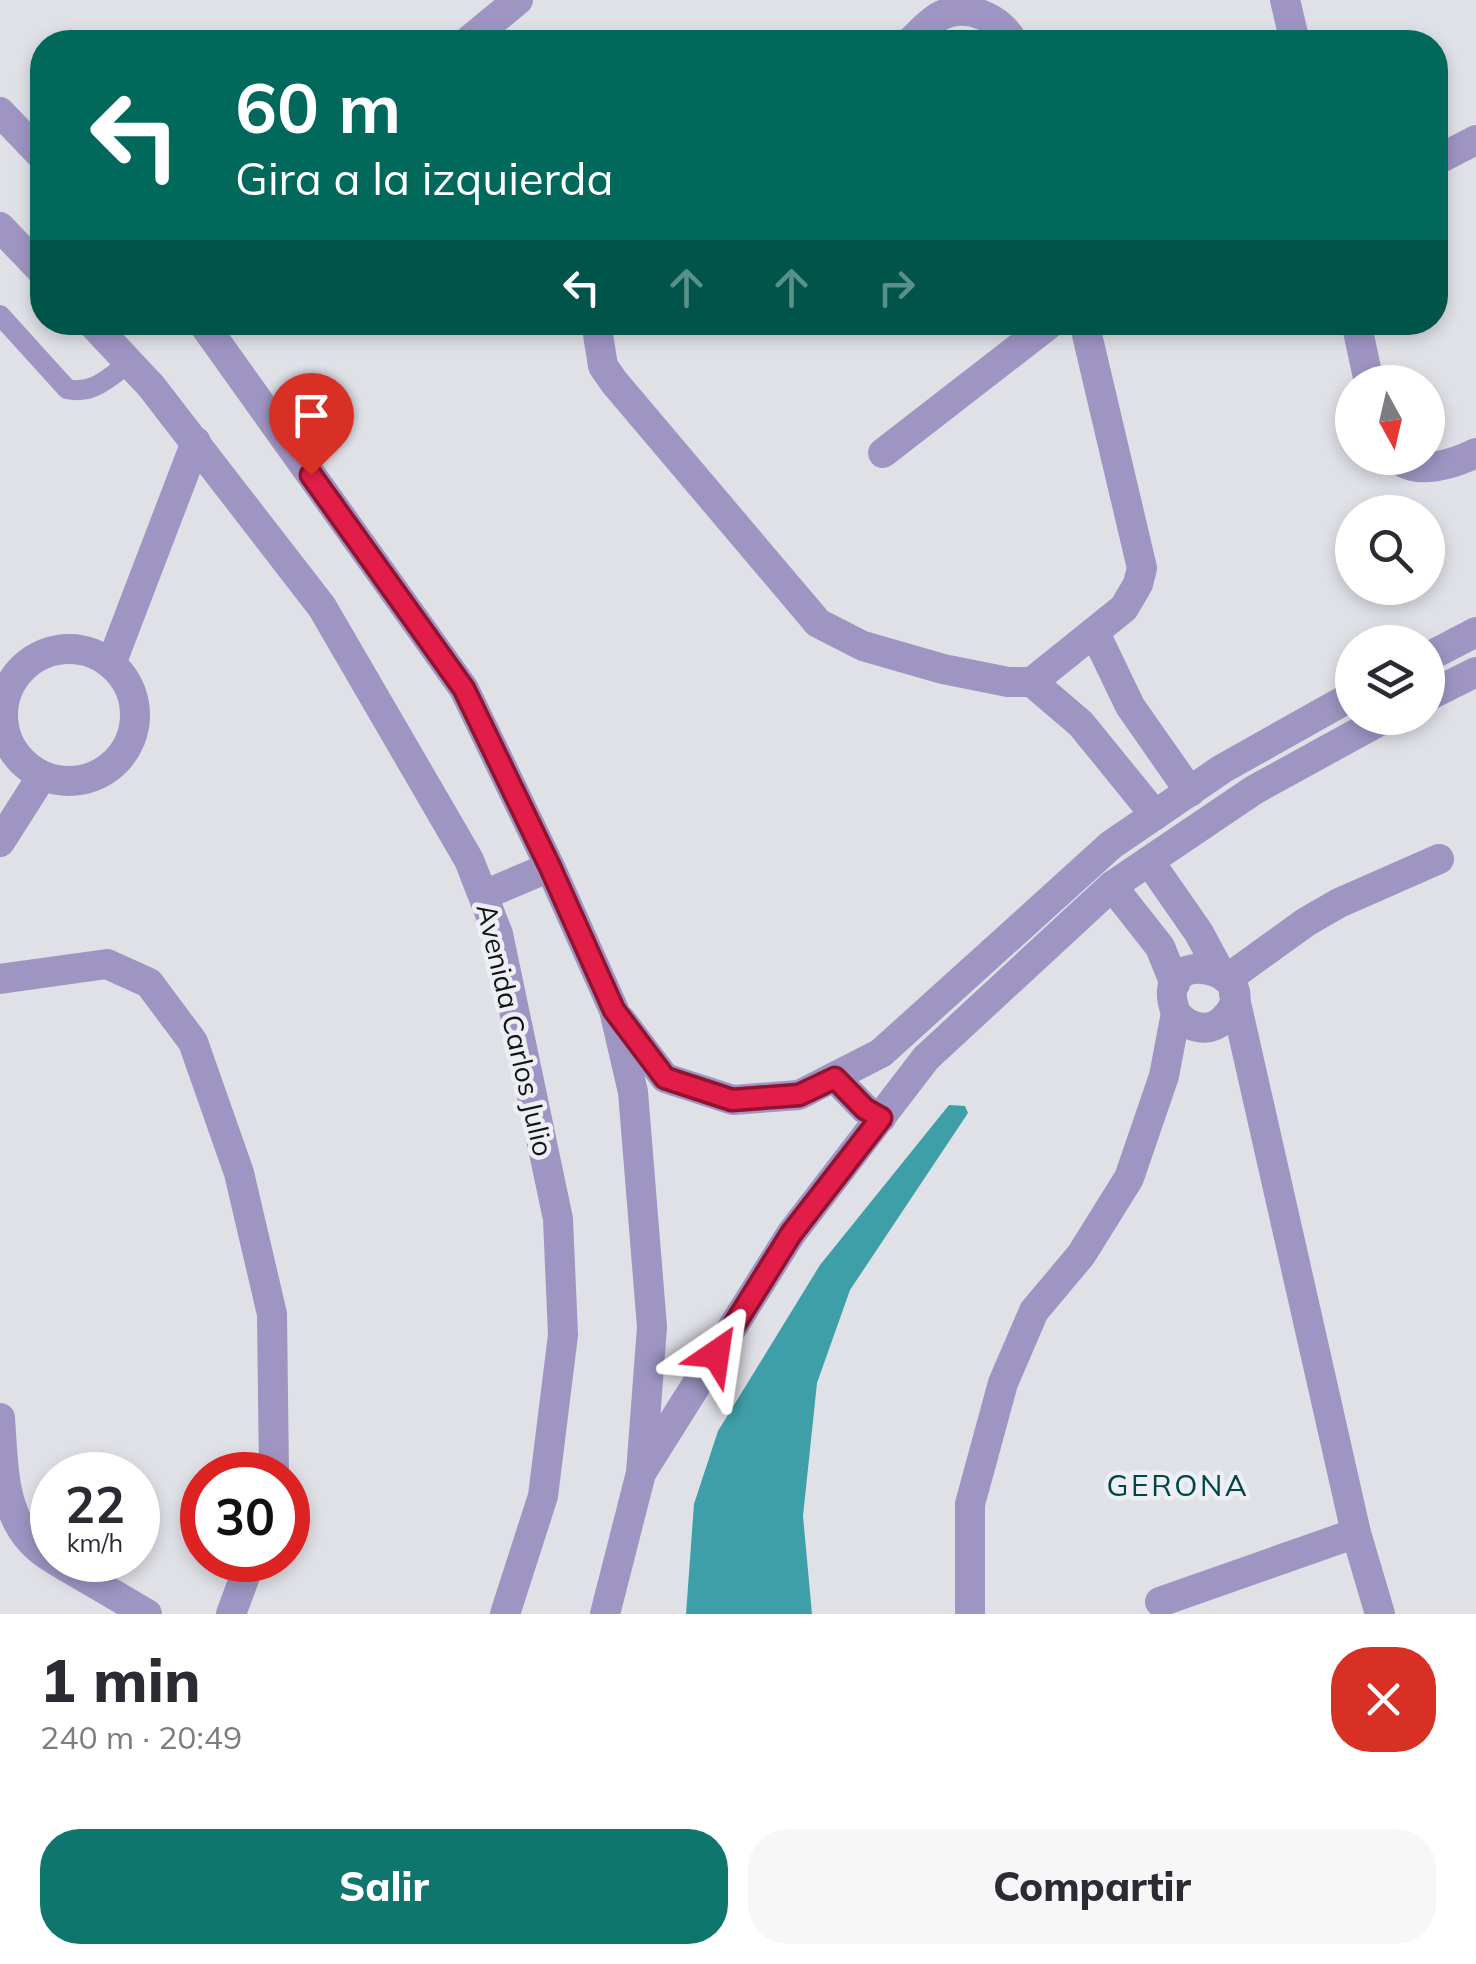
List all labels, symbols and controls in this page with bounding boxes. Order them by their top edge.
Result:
text: 60 m [235,63,401,151]
icon: left [70,70,200,200]
text: Gira a la izquierda [235,150,613,206]
icon: left [554,260,609,315]
icon: ahead [659,260,714,315]
icon: ahead [764,260,819,315]
icon: right [869,260,924,315]
north arrow [1335,365,1445,475]
map controls [1335,365,1445,735]
pin [269,373,354,476]
icon: arrive [284,388,339,443]
button: search [1335,495,1445,605]
button: layers [1335,625,1445,735]
street label: Avenida Carlos Julio [469,900,562,1159]
position arrow [664,1302,768,1406]
speed limit sign: 30 [180,1452,310,1582]
district label: GERONA [1107,1466,1249,1504]
text: 22 [65,1473,125,1536]
text: km/h [67,1527,123,1558]
text: 1 min [40,1642,201,1717]
button: close [1331,1647,1436,1752]
text: 240 m · 20:49 [40,1717,242,1757]
button: Salir [40,1829,728,1944]
button: Compartir [748,1829,1436,1944]

